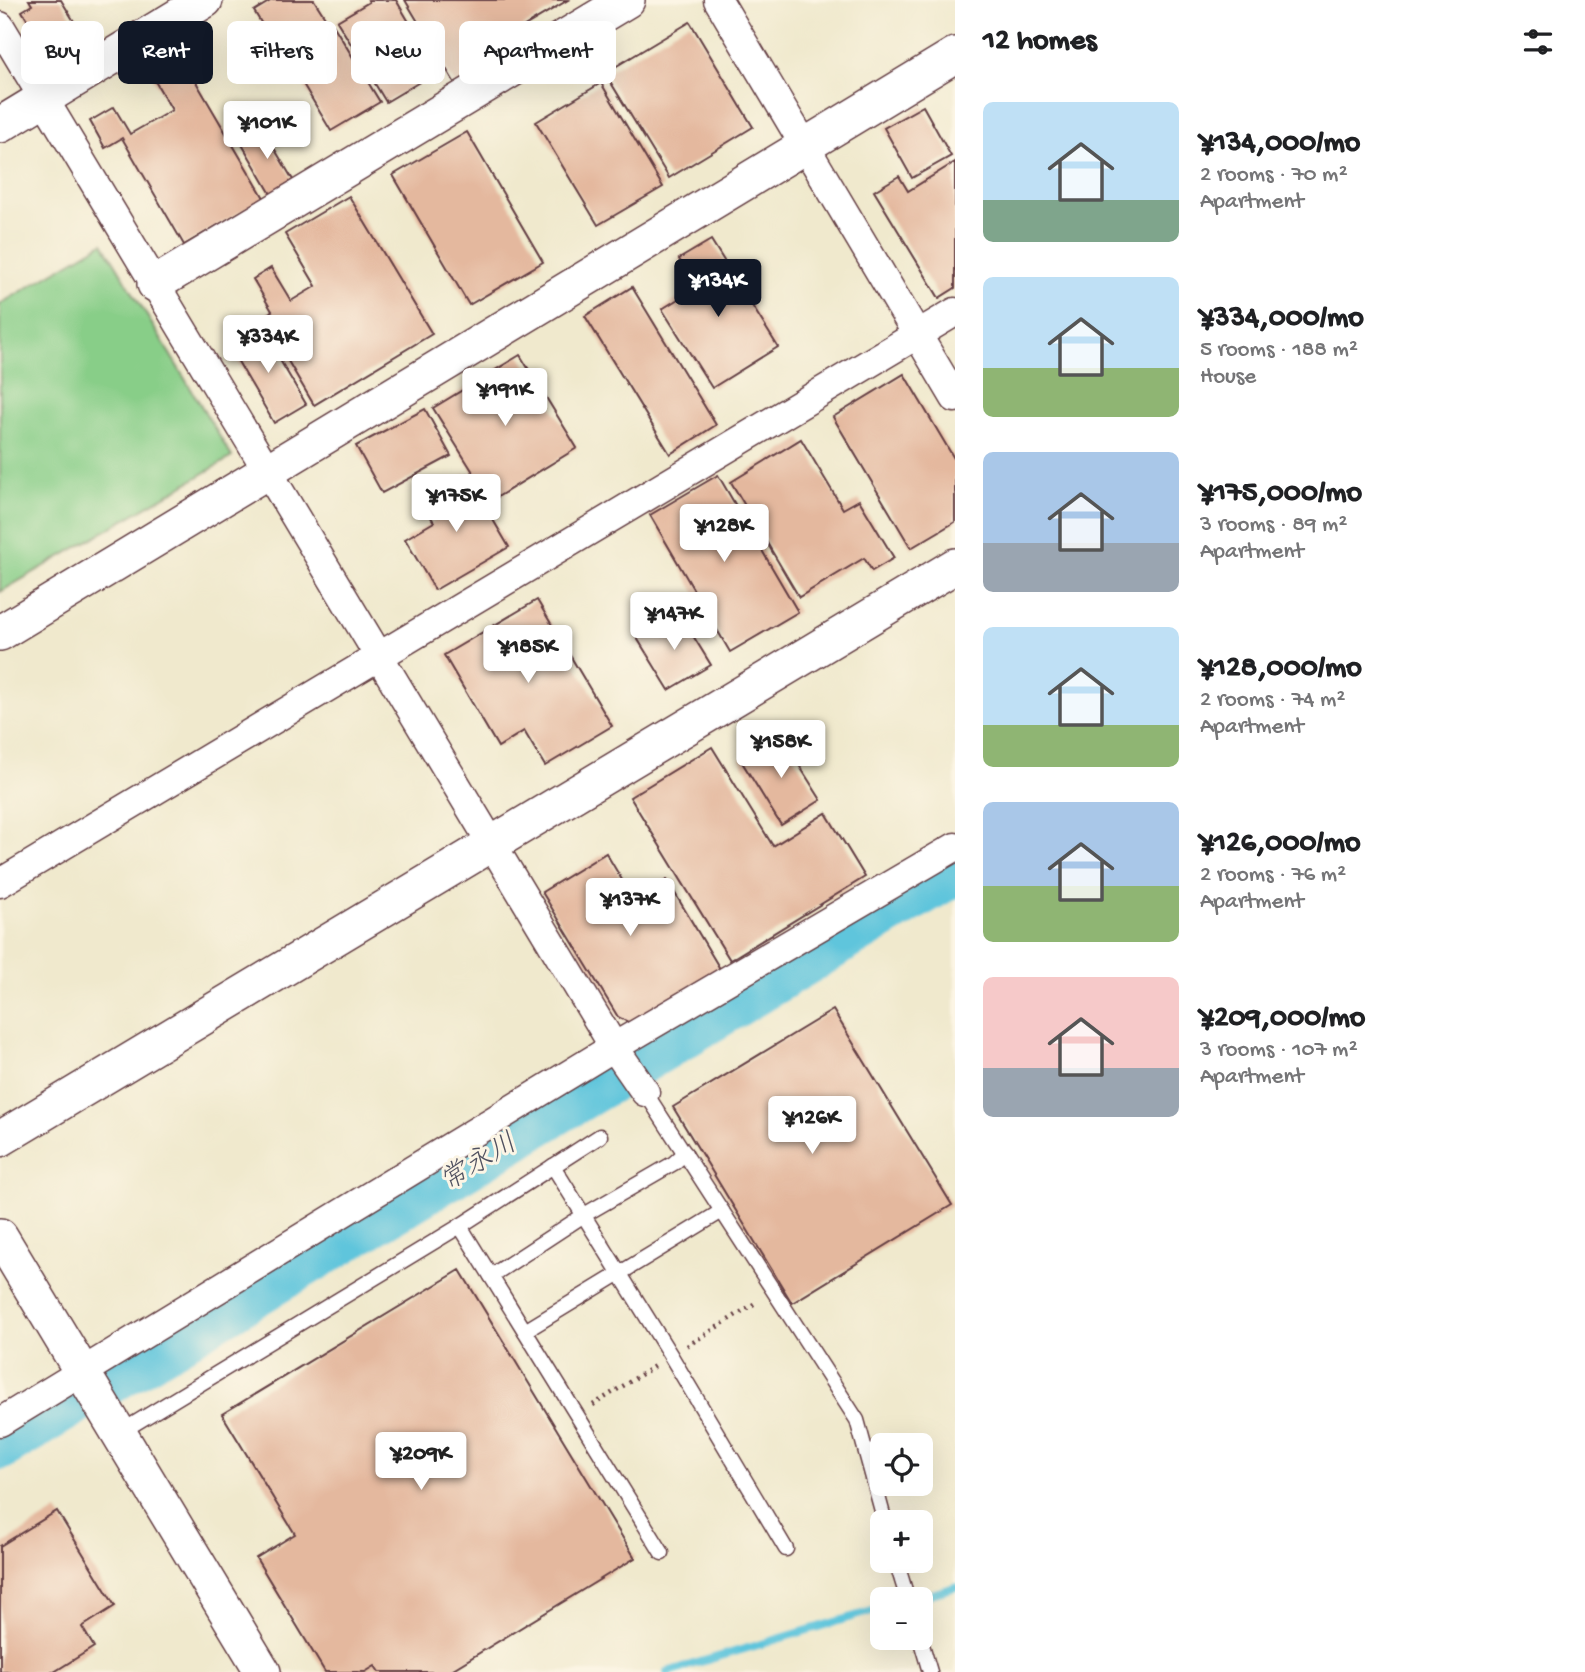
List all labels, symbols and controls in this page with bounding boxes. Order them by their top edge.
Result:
chip: Buy [21,21,104,84]
chip: Rent [118,21,213,84]
chip: Filters [227,21,337,84]
chip: New [351,21,445,84]
chip: Apartment [459,21,616,84]
icon: filters [1519,23,1557,61]
text: 12 homes [983,25,1096,60]
pin: ¥101K [218,102,316,161]
text: ¥101K [240,110,294,137]
text: ¥134,000/mo [1200,127,1360,162]
icon: home [1039,130,1123,214]
text: 2 rooms · 70 m² [1200,162,1348,189]
text: Apartment [1200,189,1304,216]
pin: ¥134K [669,260,767,319]
text: ¥134K [690,268,746,295]
text: ¥334,000/mo [1200,302,1364,337]
icon: home [1039,305,1123,389]
pin: ¥334K [219,316,317,375]
text: ¥334K [239,324,297,351]
text: 5 rooms · 188 m² [1200,337,1358,364]
text: House [1200,364,1256,391]
pin: ¥191K [456,368,554,428]
text: ¥191K [478,377,532,404]
pin: ¥175K [407,475,505,534]
text: ¥175,000/mo [1200,477,1362,512]
icon: home [1039,480,1123,564]
text: ¥175K [428,483,484,510]
pin: ¥128K [675,504,773,564]
text: 3 rooms · 89 m² [1200,512,1347,539]
text: ¥128K [696,513,752,540]
text: Apartment [1200,539,1304,566]
pin: ¥147K [625,592,723,652]
text: ¥147K [646,601,702,628]
pin: ¥185K [479,626,577,685]
text: ¥185K [499,634,557,661]
text: ¥128,000/mo [1200,652,1362,687]
icon: home [1039,655,1123,739]
text: 2 rooms · 74 m² [1200,687,1345,714]
text: Apartment [1200,714,1304,741]
pin: ¥158K [732,720,830,780]
text: ¥158K [752,729,810,756]
text: ¥126,000/mo [1200,827,1361,862]
icon: home [1039,830,1123,914]
text: 2 rooms · 76 m² [1200,862,1346,889]
pin: ¥137K [581,878,679,938]
text: ¥137K [602,887,658,914]
text: Apartment [1200,889,1304,916]
text: ¥209,000/mo [1200,1002,1365,1037]
icon: home [1039,1005,1123,1089]
text: 3 rooms · 107 m² [1200,1037,1358,1064]
text: Apartment [1200,1064,1304,1091]
pin: ¥126K [763,1096,861,1156]
text: ¥126K [784,1105,840,1132]
water label: 常永川 [434,1127,524,1200]
pin: ¥209K [372,1432,470,1492]
map controls [870,1433,933,1650]
button: locate [870,1433,933,1496]
text: ¥209K [391,1441,451,1468]
button: + [870,1510,933,1573]
button: − [870,1587,933,1650]

